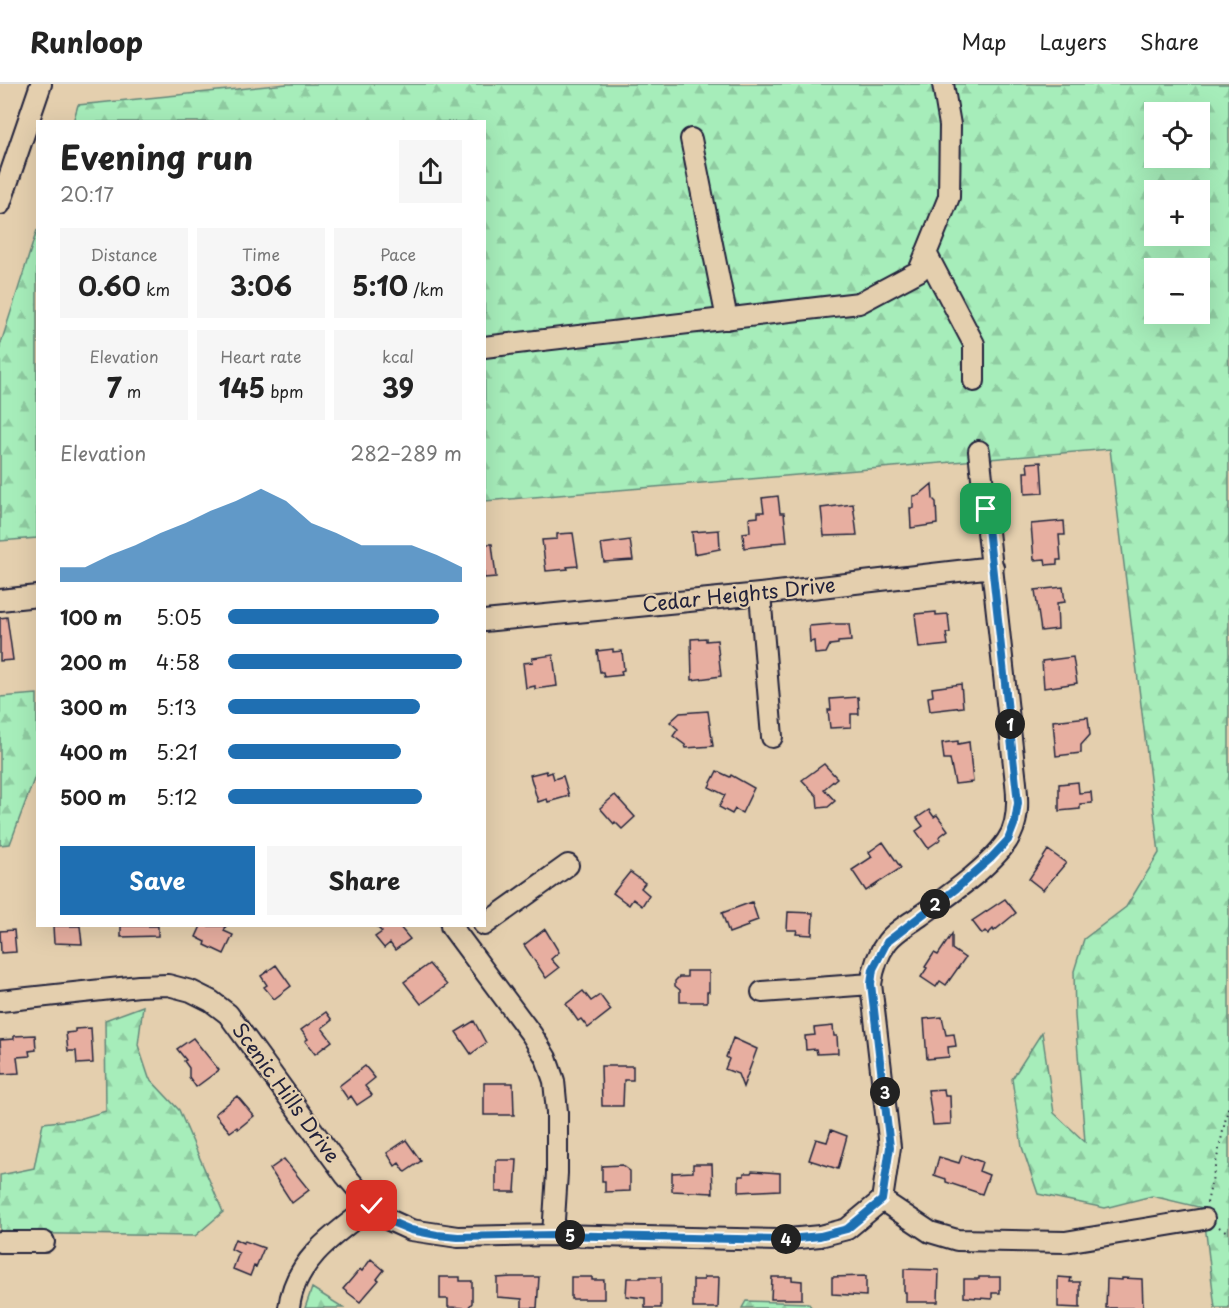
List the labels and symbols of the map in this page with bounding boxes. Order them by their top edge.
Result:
pin [960,483,1011,534]
street label: Cedar Heights Drive [641,569,837,619]
pin: 1 [995,709,1025,739]
pin: 2 [920,889,950,919]
street label: Scenic Hills Drive [226,1016,348,1169]
pin: 3 [870,1077,900,1107]
pin [346,1180,397,1231]
pin: 5 [555,1220,585,1250]
pin: 4 [771,1224,801,1254]

